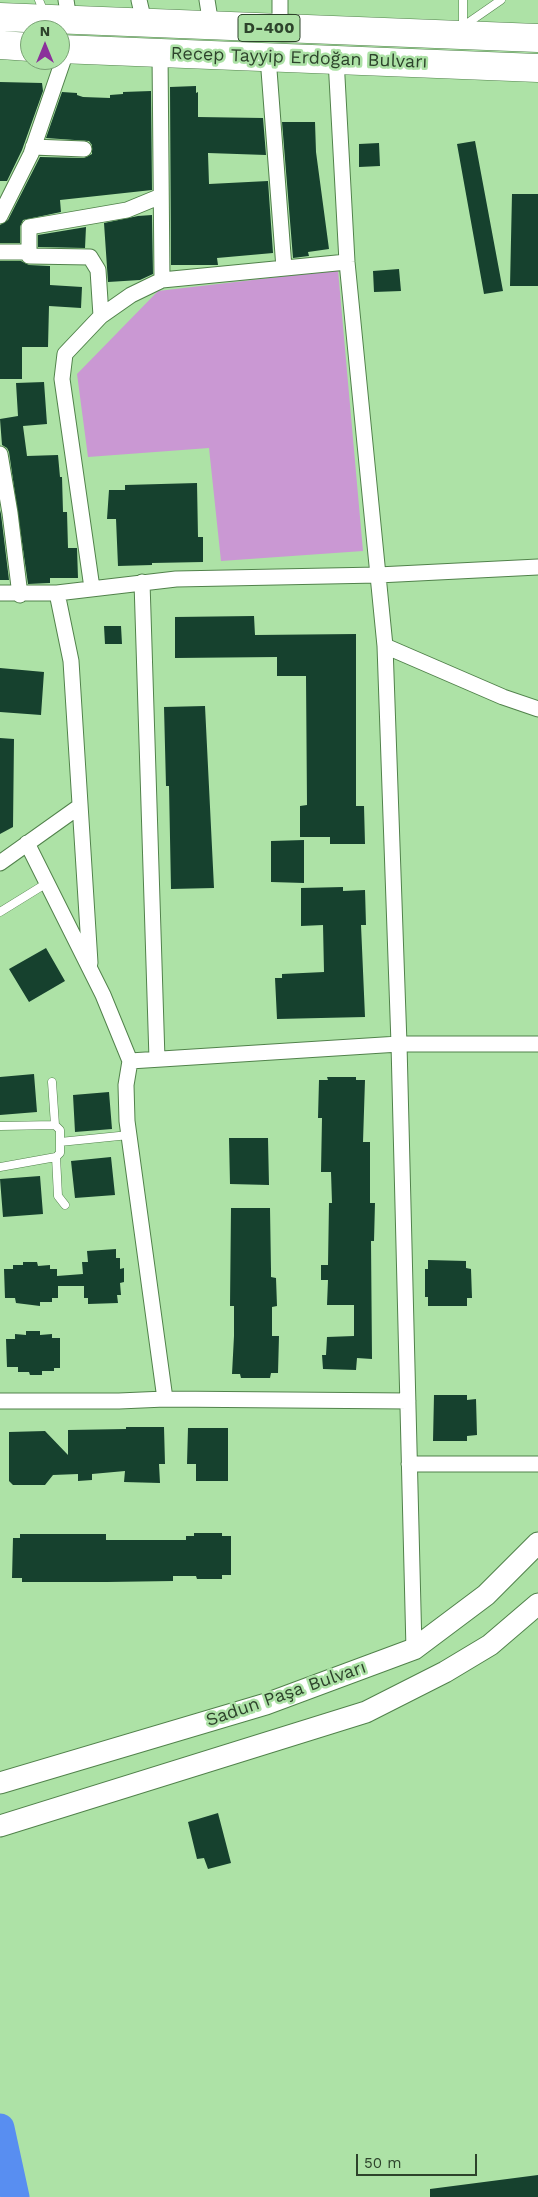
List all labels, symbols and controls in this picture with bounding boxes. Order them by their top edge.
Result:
road number: D-400 [238,14,300,42]
north arrow [20,20,70,70]
text: N [40,23,50,39]
street label: Recep Tayyip Erdoğan Bulvarı [170,43,428,73]
street label: Sadun Paşa Bulvarı [203,1656,369,1732]
scale bar [358,2144,479,2176]
text: 50 m [364,2154,401,2172]

